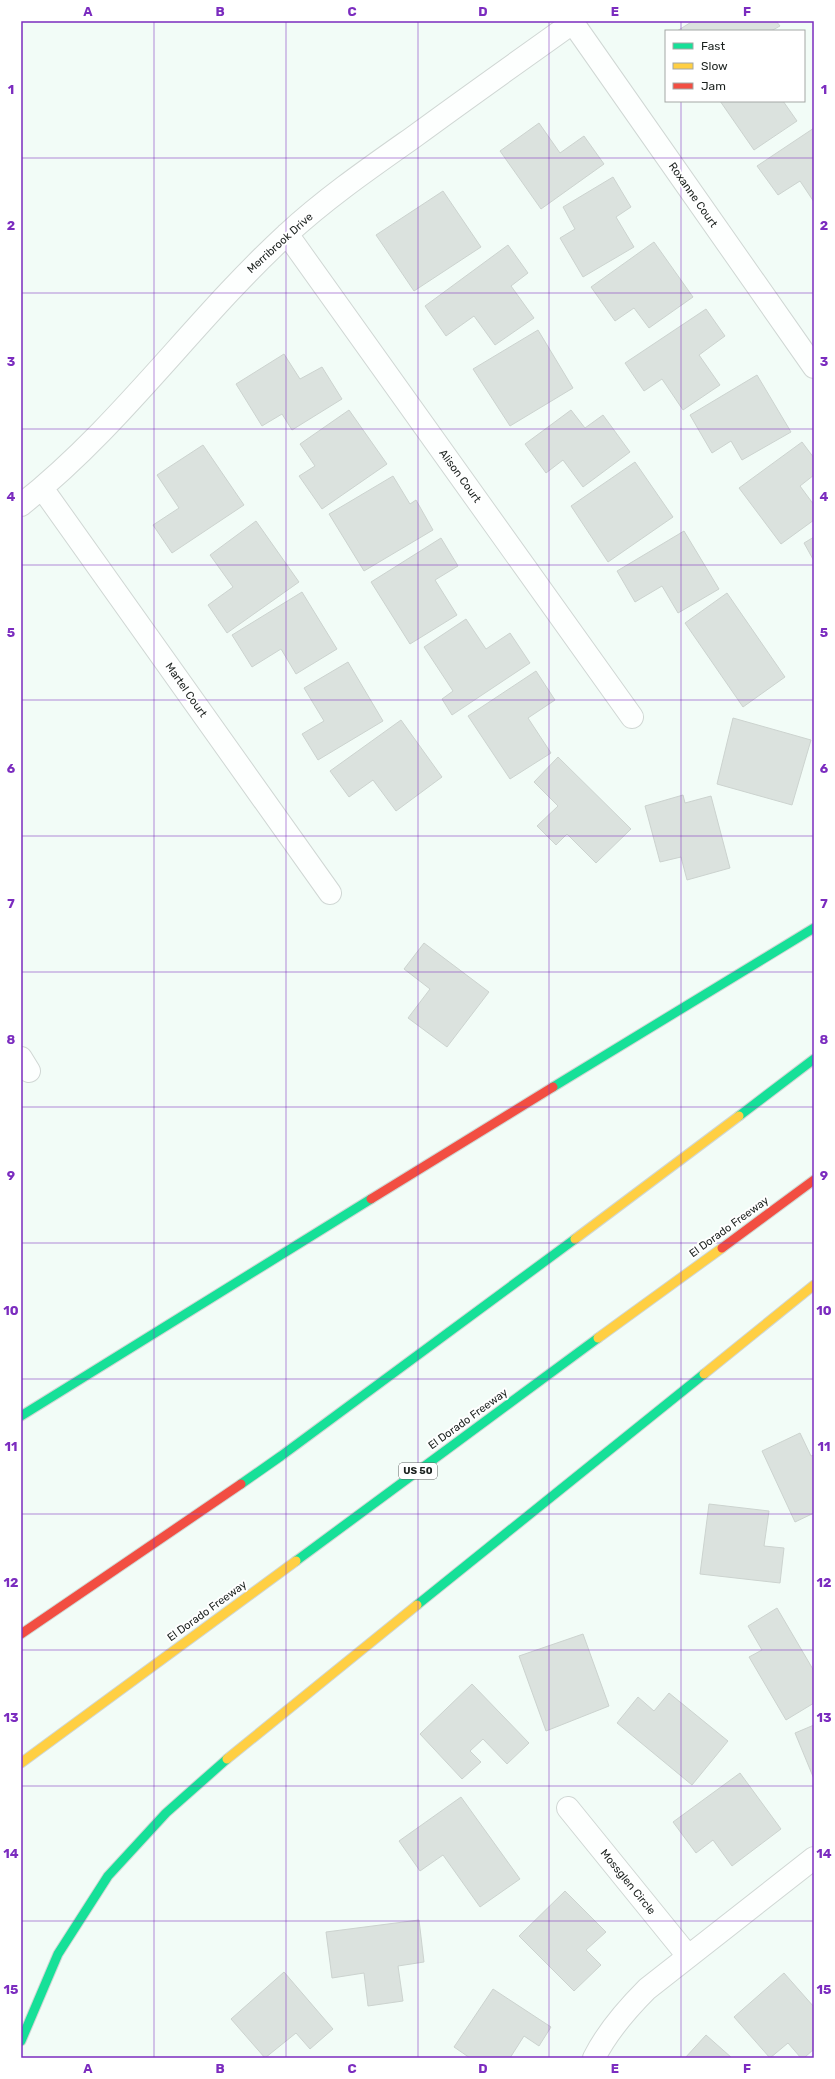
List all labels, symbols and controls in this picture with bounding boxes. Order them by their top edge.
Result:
text: A [83,4,93,19]
text: B [215,4,225,19]
text: C [347,4,357,19]
text: D [478,4,488,19]
text: E [611,4,619,19]
text: F [743,4,751,19]
legend [665,30,805,102]
text: Fast [701,39,725,53]
text: Slow [701,59,728,73]
text: Jam [701,79,726,93]
text: 1 [8,82,14,97]
text: 1 [821,82,827,97]
street label: Roxanne Court [666,160,721,230]
street label: Merribrook Drive [244,210,316,276]
text: 2 [7,218,15,233]
text: 2 [820,218,828,233]
text: 3 [7,354,16,369]
text: 3 [820,354,829,369]
street label: Alison Court [436,447,484,506]
text: 4 [7,489,16,504]
text: 4 [820,489,829,504]
text: 5 [7,625,15,640]
text: 5 [820,625,828,640]
street label: Martel Court [162,660,210,720]
text: 6 [7,761,16,776]
text: 6 [820,761,829,776]
text: 7 [7,896,15,911]
text: 7 [820,896,828,911]
text: 8 [7,1032,16,1047]
text: 8 [820,1032,829,1047]
text: 9 [7,1168,15,1183]
text: 9 [820,1168,828,1183]
street label: El Dorado Freeway [687,1194,771,1260]
text: 10 [3,1303,19,1318]
text: 10 [816,1303,832,1318]
street label: El Dorado Freeway [426,1386,510,1452]
text: 11 [5,1439,17,1454]
text: 11 [818,1439,830,1454]
road number: US 50 [399,1463,437,1479]
text: 12 [4,1575,18,1590]
text: 12 [817,1575,831,1590]
street label: El Dorado Freeway [165,1578,249,1644]
text: 13 [3,1710,19,1725]
text: 13 [816,1710,832,1725]
text: 14 [3,1846,19,1861]
text: 14 [816,1846,832,1861]
street label: Mossglen Circle [598,1847,658,1917]
text: 15 [4,1982,18,1997]
text: 15 [817,1982,831,1997]
text: A [83,2061,93,2076]
text: B [215,2061,225,2076]
text: C [347,2061,357,2076]
text: D [478,2061,488,2076]
text: E [611,2061,619,2076]
text: F [743,2061,751,2076]

